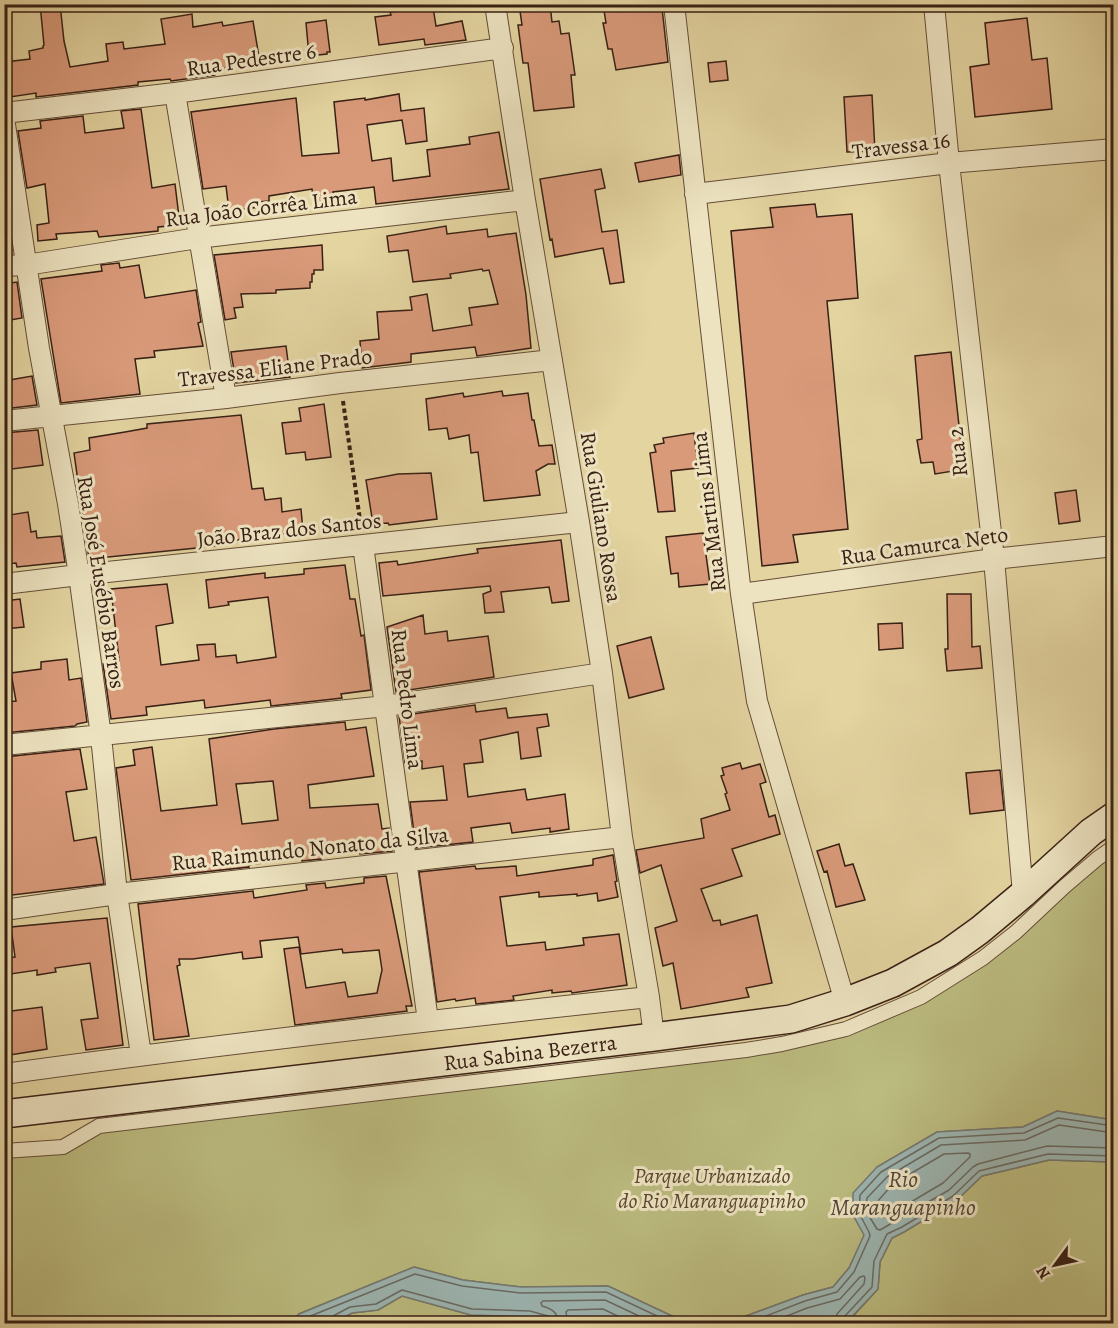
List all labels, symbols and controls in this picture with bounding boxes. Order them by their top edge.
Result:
street label: Rua Pedestre 6 [184,36,318,84]
street label: Travessa 16 [850,125,952,167]
street label: Rua João Corrêa Lima [163,181,360,235]
street label: Travessa Eliane Prado [176,341,374,395]
street label: Rua 2 [940,426,976,478]
street label: Rua Martins Lima [684,429,734,594]
street label: Rua Giuliano Rossa [573,430,629,605]
street label: Rua José Eusébio Barros [69,473,133,691]
street label: João Braz dos Santos [195,505,383,555]
street label: Rua Camurca Neto [838,519,1010,573]
street label: Rua Pedro Lima [383,627,431,772]
street label: Rua Raimundo Nonato da Silva [170,819,451,878]
street label: Rua Sabina Bezerra [442,1027,619,1079]
park label: Parque Urbanizado do Rio Maranguapinho [618,1161,806,1216]
water label: Rio Maranguapinho [830,1163,976,1223]
north arrow [1025,1235,1085,1295]
text: N [1031,1261,1056,1284]

